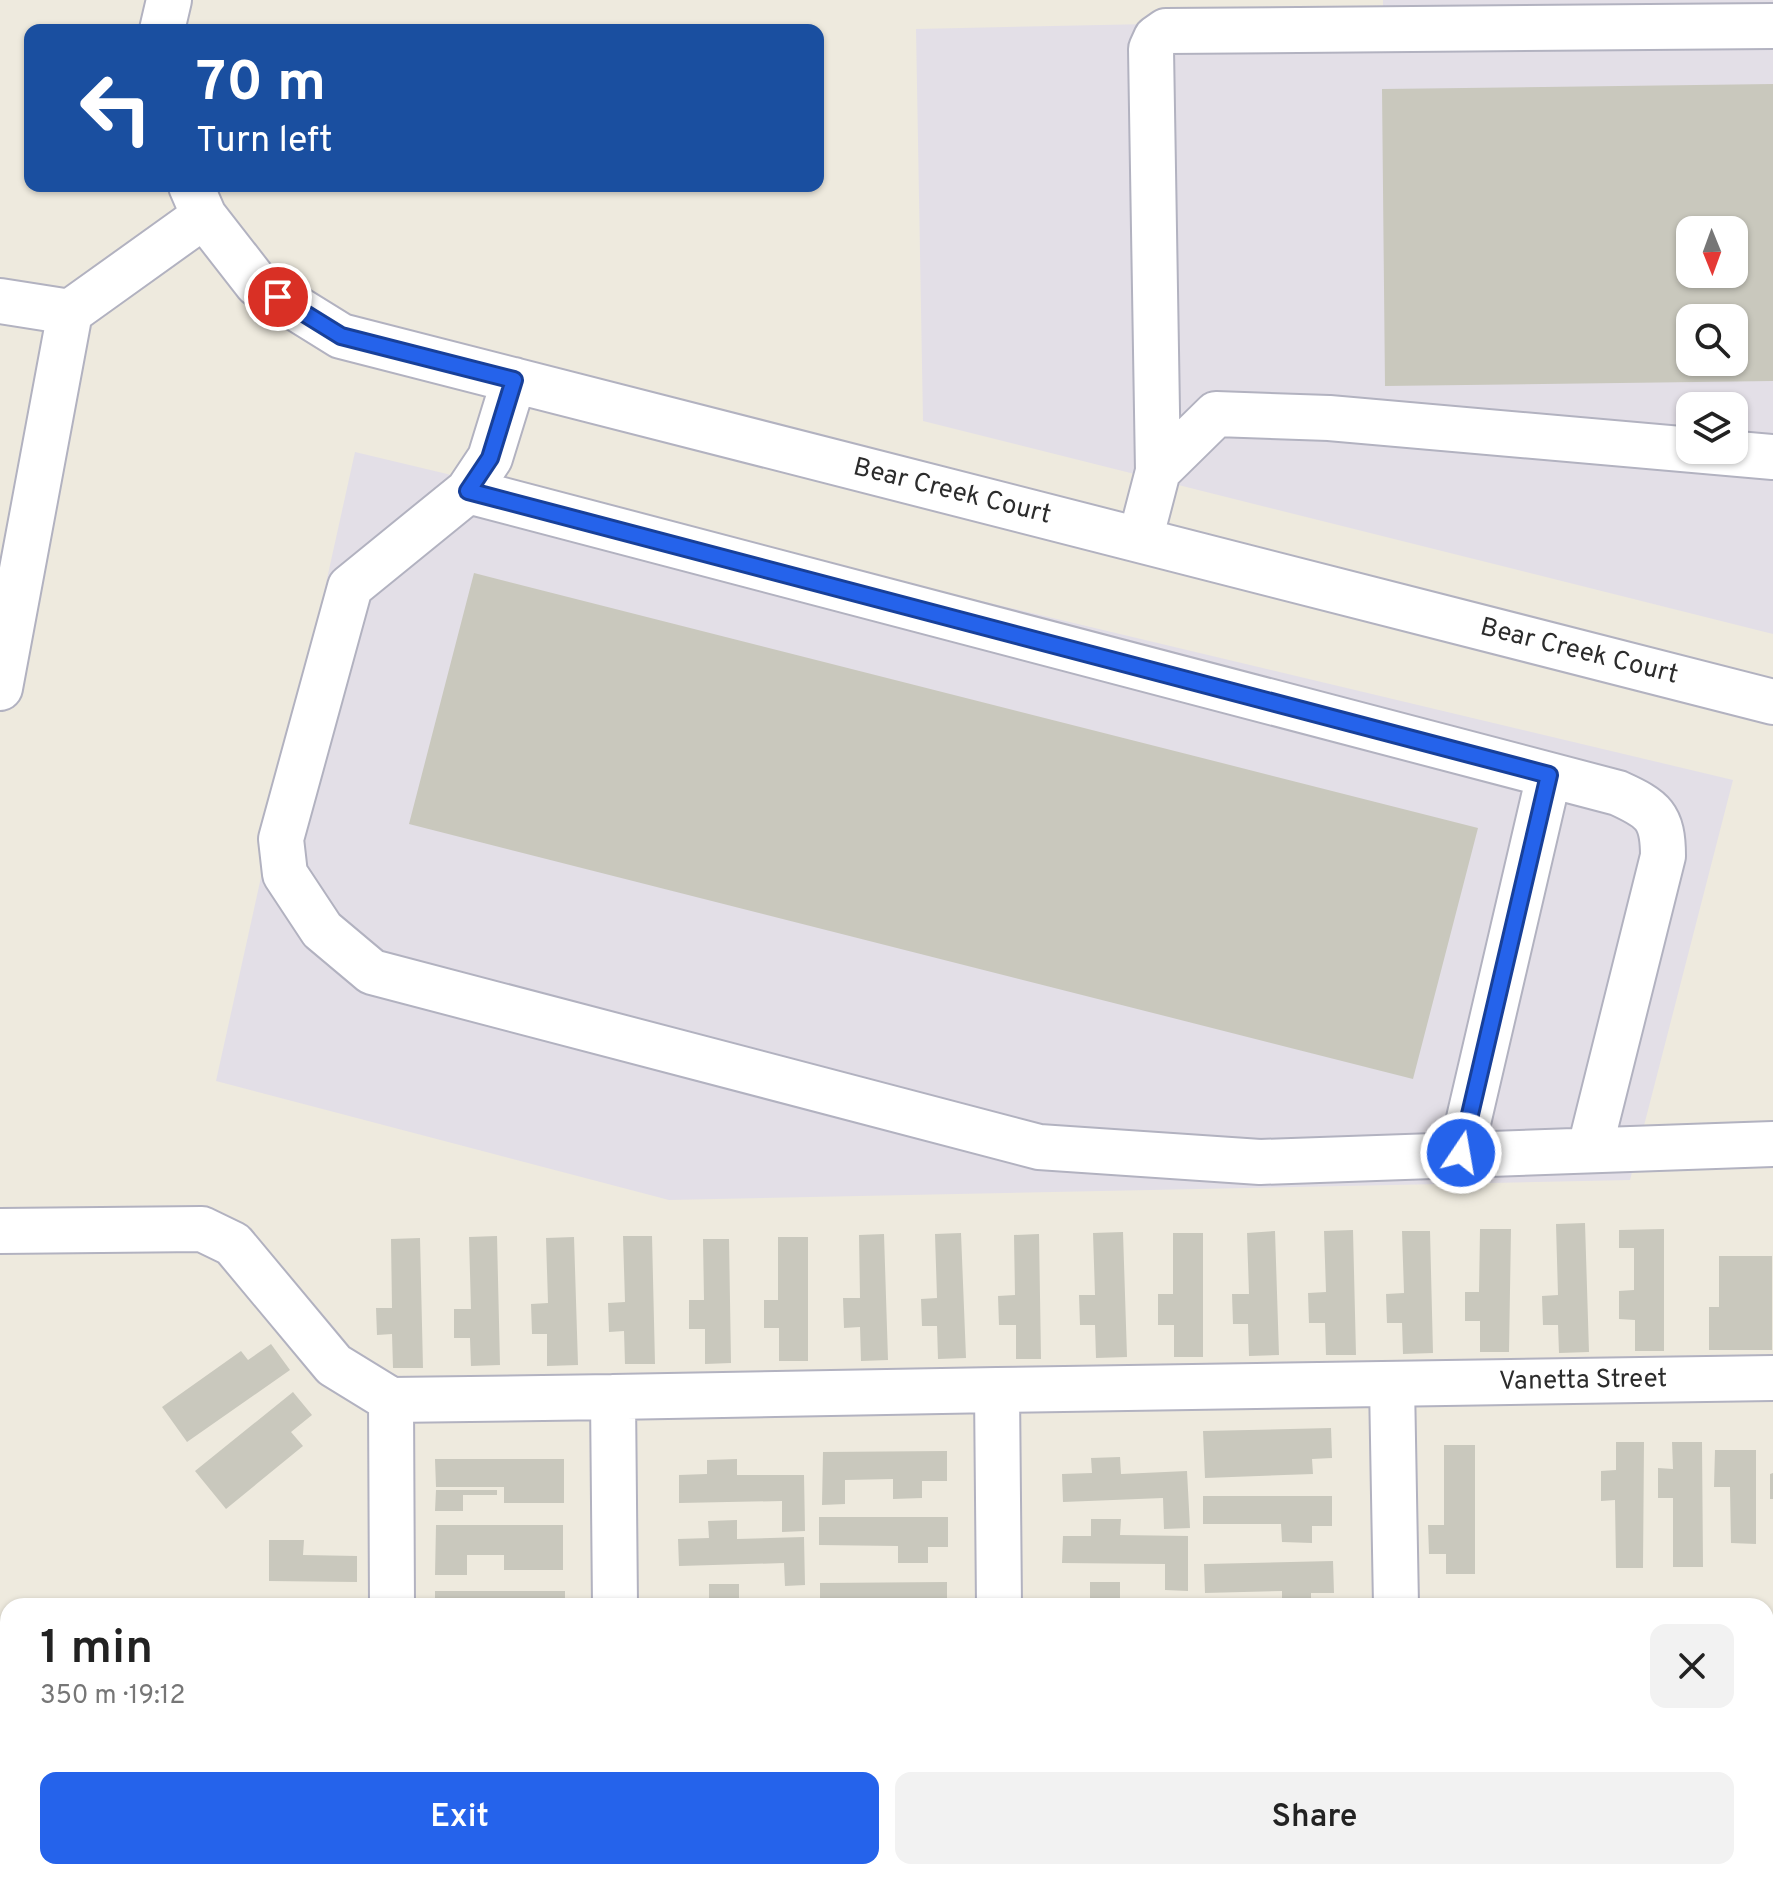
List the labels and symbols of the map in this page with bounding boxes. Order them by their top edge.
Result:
north arrow [1676,216,1748,288]
pin [244,263,312,331]
street label: Bear Creek Court [850,451,1054,533]
street label: Bear Creek Court [1477,611,1681,693]
position arrow [1419,1111,1503,1195]
street label: Vanetta Street [1499,1363,1667,1399]

